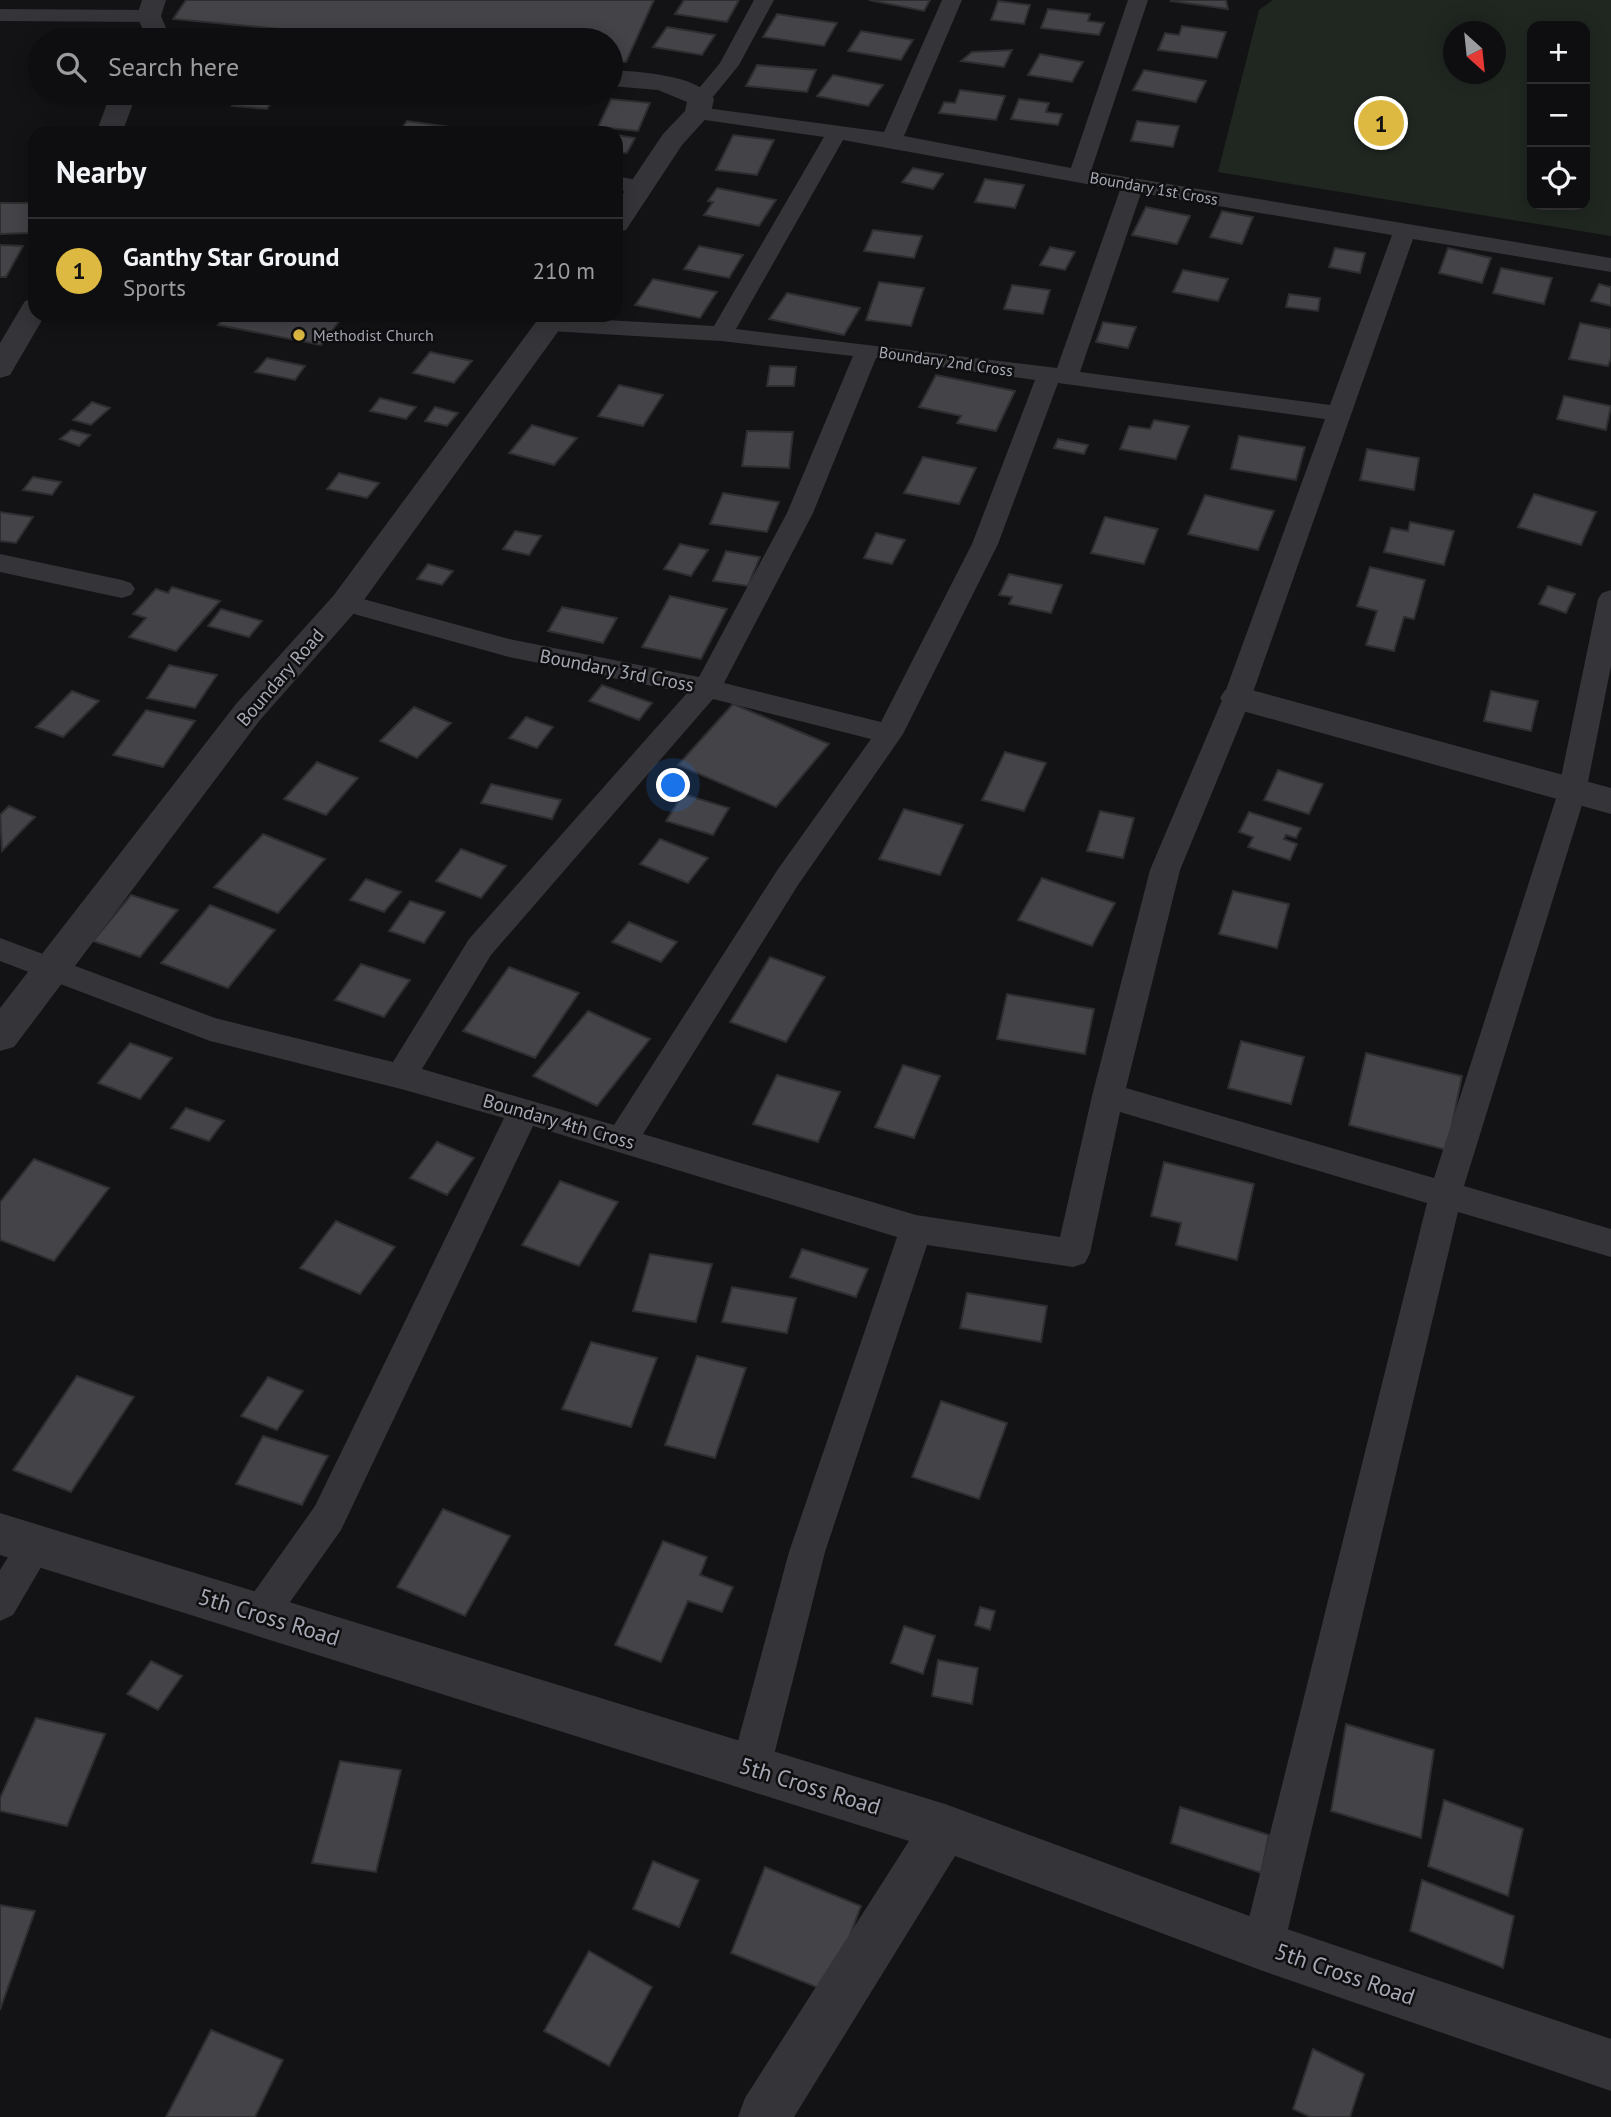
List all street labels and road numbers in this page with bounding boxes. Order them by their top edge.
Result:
street label: Boundary 1st Cross [1088,167,1220,209]
street label: Boundary 2nd Cross [878,342,1015,380]
street label: Boundary Road [231,623,329,731]
street label: Boundary 3rd Cross [538,643,696,697]
street label: Boundary 4th Cross [480,1088,638,1154]
street label: 5th Cross Road [195,1581,343,1652]
street label: 5th Cross Road [736,1750,884,1821]
street label: 5th Cross Road [1271,1936,1419,2011]

